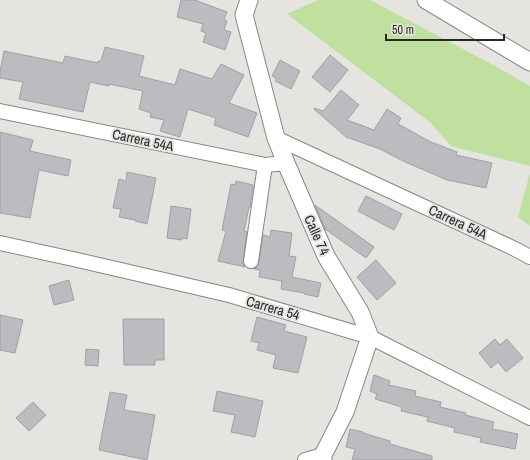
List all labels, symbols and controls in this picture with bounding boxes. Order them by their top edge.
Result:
scale bar [386,16,504,42]
text: 50 m [392,22,414,38]
street label: Carrera 54A [111,125,176,155]
street label: Carrera 54A [426,201,490,244]
street label: Calle 74 [300,212,334,258]
street label: Carrera 54 [244,292,302,324]

